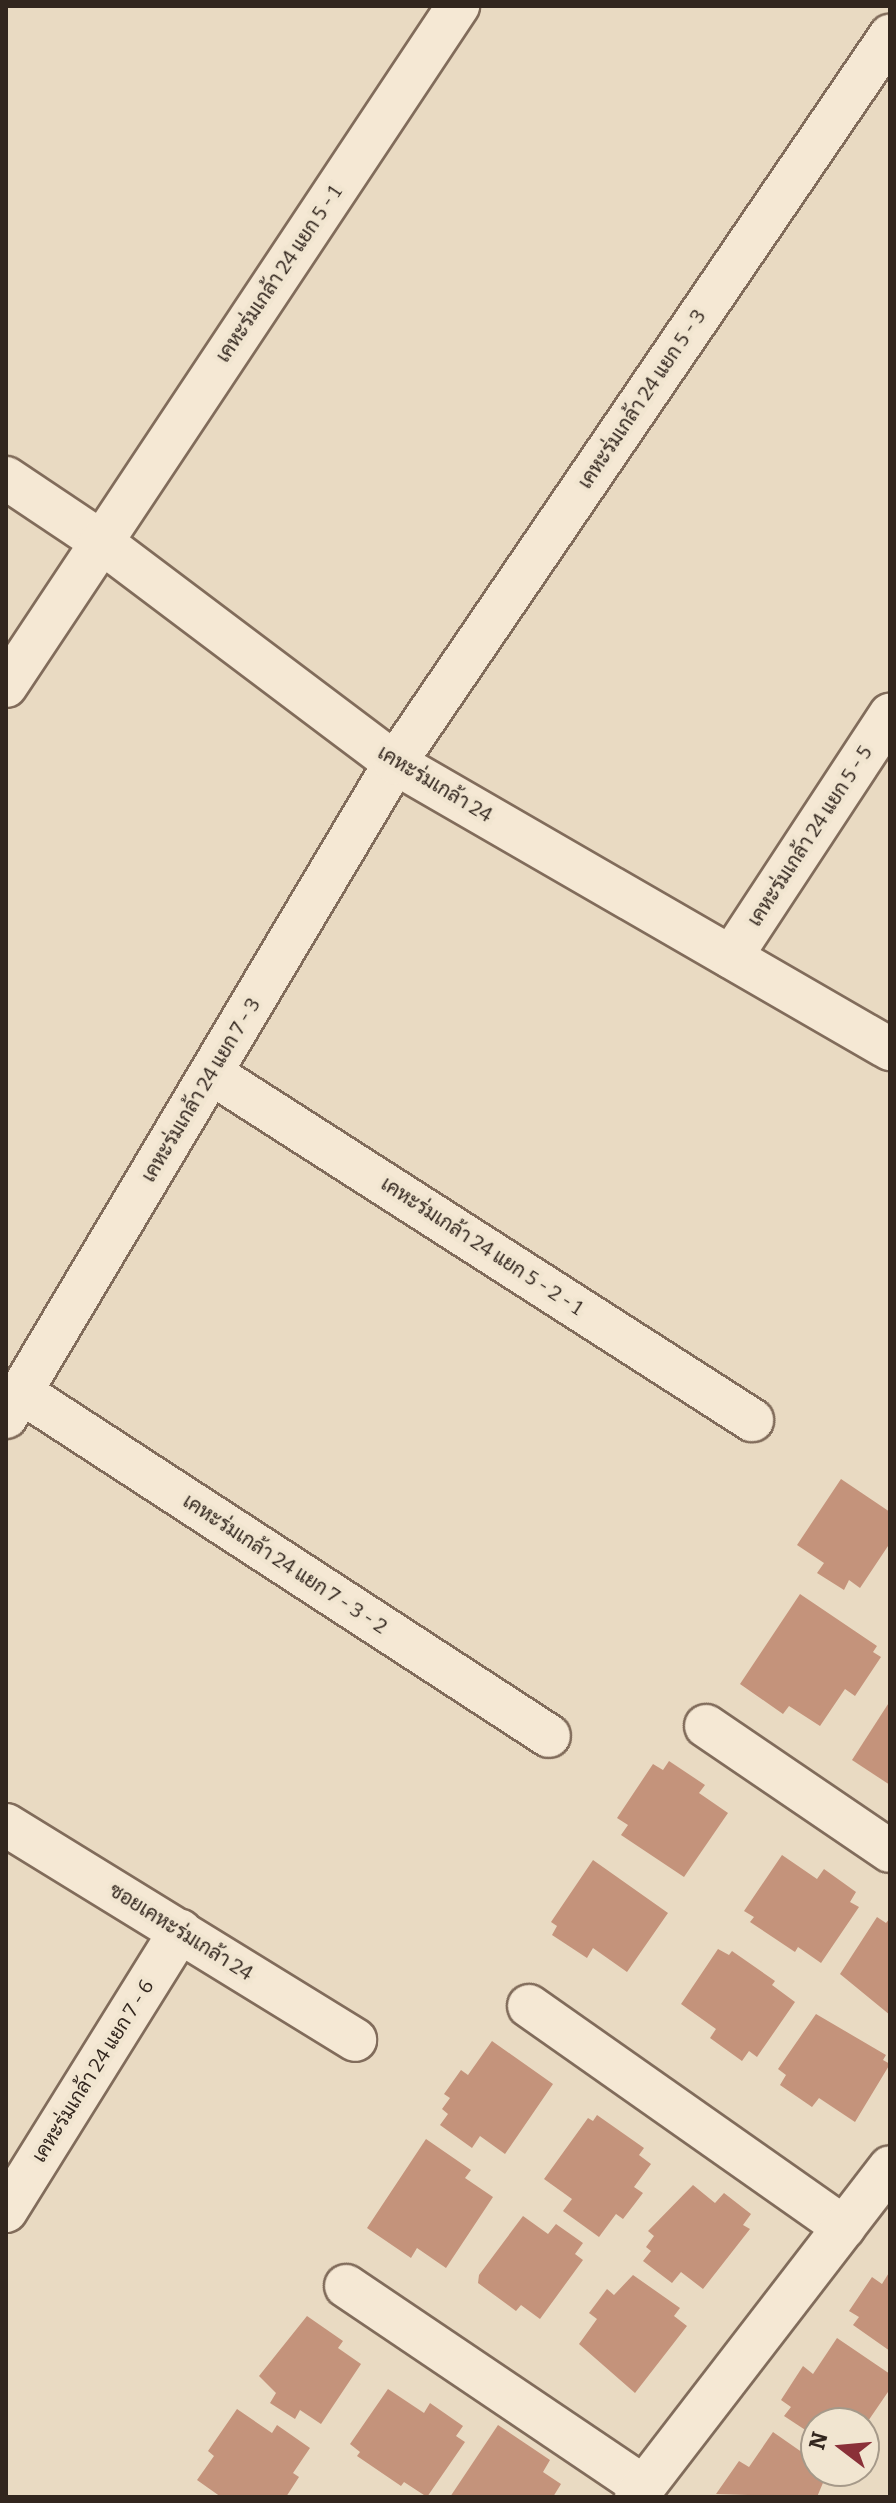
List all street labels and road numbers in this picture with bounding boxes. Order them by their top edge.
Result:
street label: เคหะร่มเกล้า 24 แยก 5 - 1 [211,181,347,367]
street label: เคหะร่มเกล้า 24 แยก 5 - 3 [573,305,711,493]
street label: เคหะร่มเกล้า 24 [373,740,497,828]
street label: เคหะร่มเกล้า 24 แยก 5 - 5 [743,741,877,931]
street label: เคหะร่มเกล้า 24 แยก 7 - 3 [137,994,265,1186]
street label: เคหะร่มเกล้า 24 แยก 5 - 2 - 1 [377,1172,587,1320]
street label: เคหะร่มเกล้า 24 แยก 7 - 3 - 2 [179,1489,391,1639]
street label: ซอยเคหะร่มเกล้า 24 [105,1878,257,1986]
street label: เคหะร่มเกล้า 24 แยก 7 - 6 [27,1975,159,2167]

